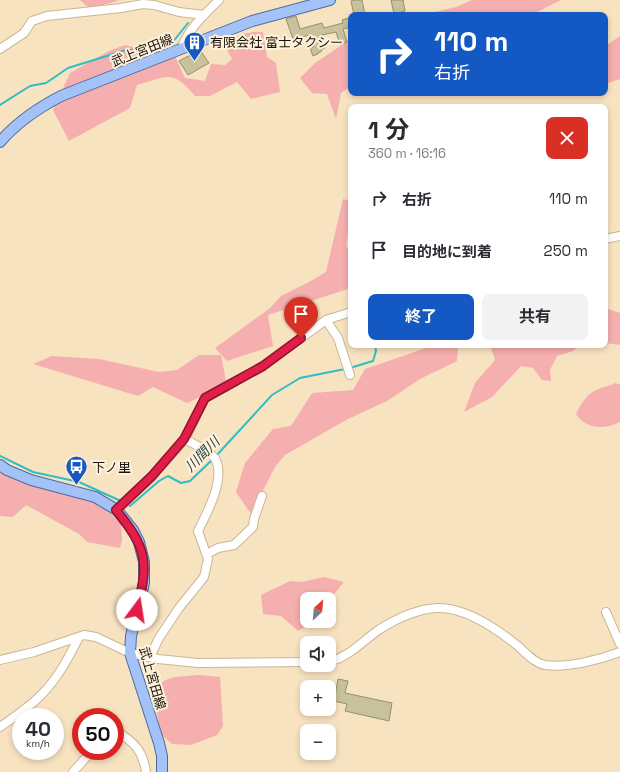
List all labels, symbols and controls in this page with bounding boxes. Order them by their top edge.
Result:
text: 110 m [434,23,508,59]
icon: right [368,28,420,80]
building icon: 有限会社 富士タクシー [181,29,207,62]
street label: 武上宮田線 [109,30,176,71]
place label: 有限会社 富士タクシー [210,34,343,51]
text: 右折 [434,61,470,84]
text: 1 分 [368,114,409,145]
button: close [546,117,588,159]
text: 360 m · 16:16 [368,145,446,162]
icon: right [368,187,390,209]
text: 110 m [549,189,588,208]
text: 右折 [402,190,432,209]
icon: arrive [368,239,390,261]
text: 250 m [544,241,588,260]
text: 目的地に到着 [402,242,492,261]
button: 終了 [368,294,474,340]
button: 共有 [482,294,588,340]
pin [284,297,318,338]
icon: arrive [290,303,312,325]
water label: 川間川 [181,431,225,475]
bus stop icon: 下ノ里 [64,454,90,487]
place label: 下ノ里 [92,459,131,476]
position arrow [116,589,158,631]
north arrow [300,592,336,628]
map controls [300,592,336,760]
button: sound [300,636,336,672]
street label: 武上宮田線 [135,645,170,712]
button: + [300,680,336,716]
speed limit sign: 50 [72,708,124,760]
text: 40 [25,716,51,742]
button: − [300,724,336,760]
text: km/h [26,737,50,750]

